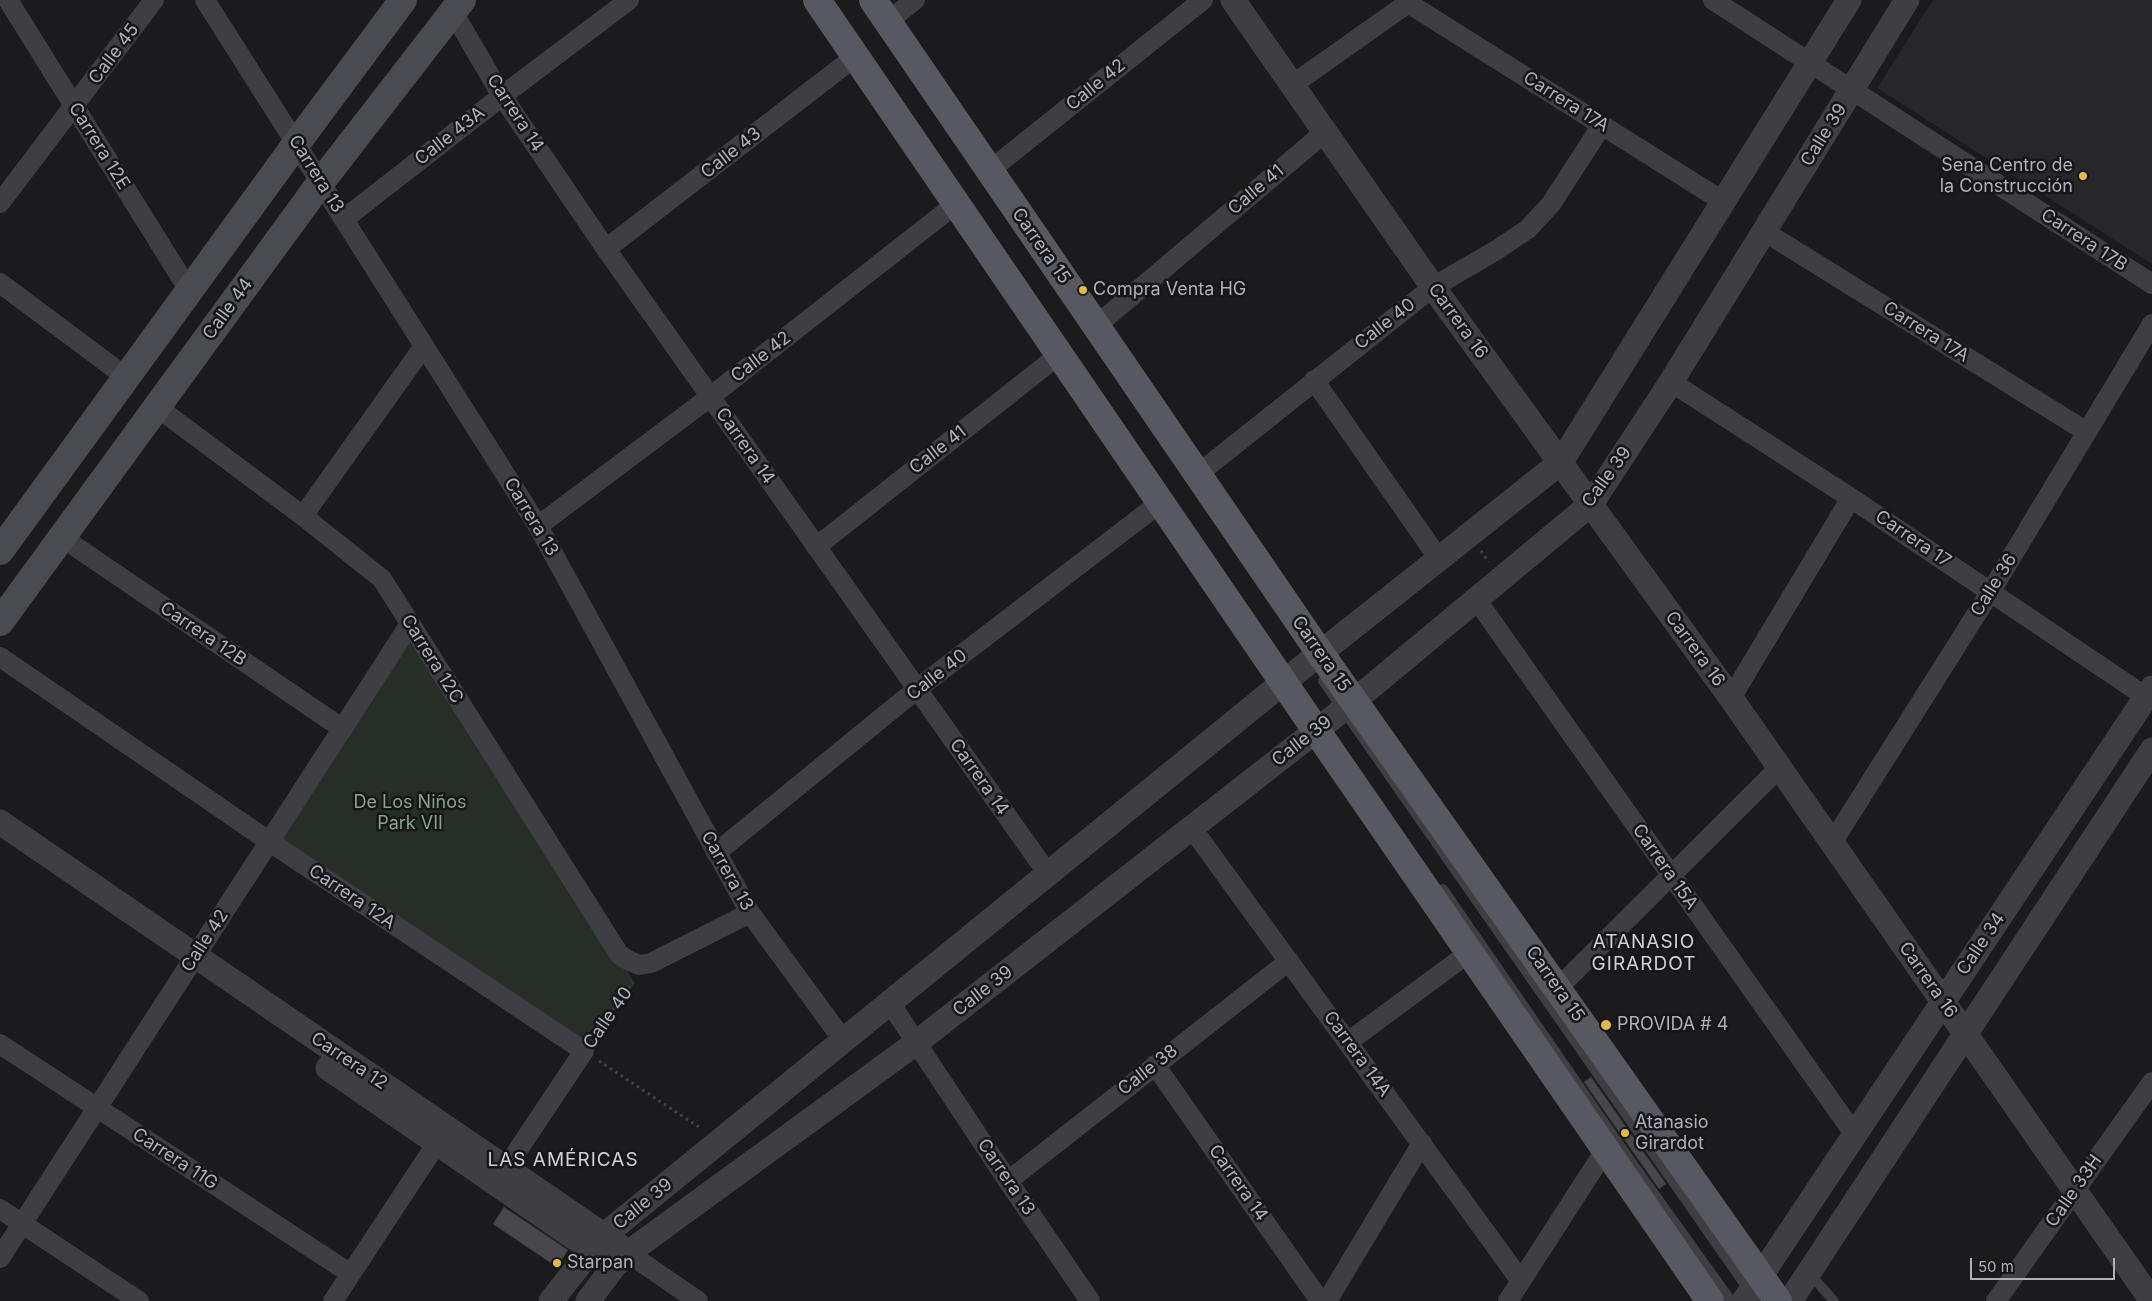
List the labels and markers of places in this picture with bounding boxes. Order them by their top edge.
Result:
place label: Sena Centro de la Construcción [1940,155,2073,198]
marker: Sena Centro de la Construcción [2077,170,2089,182]
place label: Compra Venta HG [1093,279,1246,301]
marker: Compra Venta HG [1077,284,1089,296]
place label: PROVIDA # 4 [1617,1014,1728,1036]
marker: PROVIDA # 4 [1599,1018,1613,1032]
place label: Atanasio Girardot [1635,1112,1709,1154]
marker: Atanasio Girardot [1619,1127,1631,1139]
place label: Starpan [567,1252,634,1274]
marker: Starpan [551,1257,563,1269]

